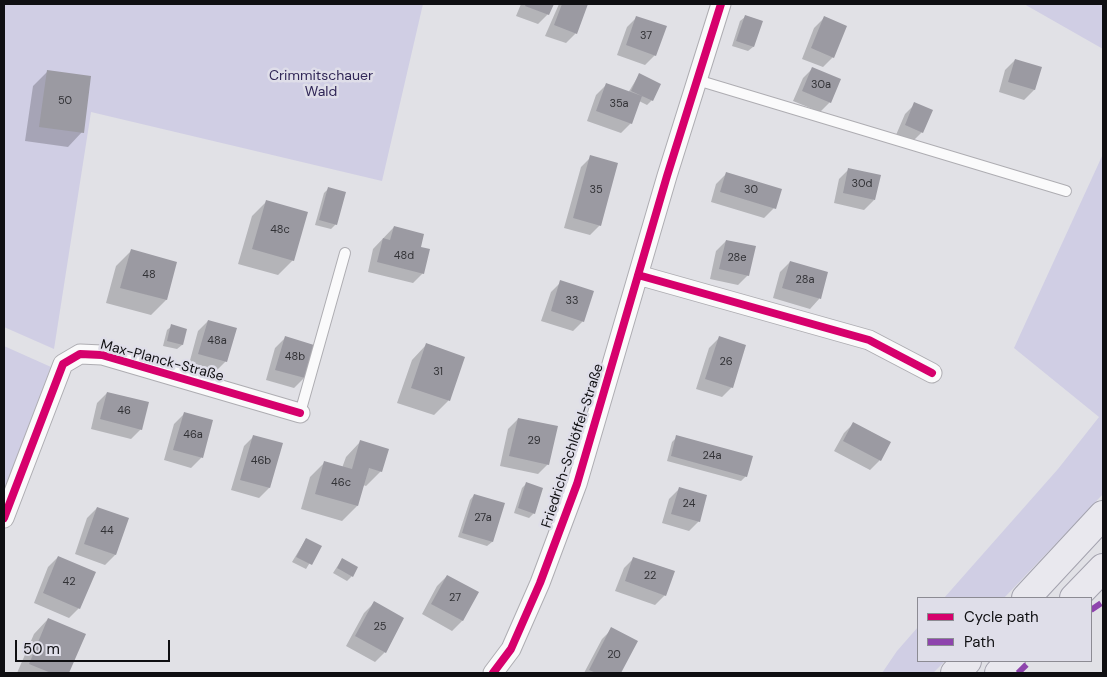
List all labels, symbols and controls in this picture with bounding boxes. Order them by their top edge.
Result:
house number: 37 [640,29,652,43]
park label: Crimmitschauer Wald [269,68,373,100]
house number: 30a [811,78,831,92]
house number: 50 [58,94,72,108]
house number: 35a [609,97,629,111]
house number: 30d [852,177,872,191]
house number: 35 [589,183,603,197]
house number: 30 [744,183,758,197]
house number: 48c [270,223,290,237]
house number: 48d [394,249,414,263]
house number: 28e [727,251,747,265]
house number: 48 [142,268,156,282]
house number: 28a [796,273,814,287]
house number: 33 [565,294,579,308]
house number: 48a [207,334,227,348]
street label: Max-Planck-Straße [99,336,225,386]
house number: 48b [285,350,305,364]
house number: 26 [719,355,733,369]
street label: Friedrich-Schlöffel-Straße [538,362,608,530]
house number: 31 [433,365,443,379]
house number: 46 [117,404,131,418]
house number: 46a [183,428,203,442]
house number: 29 [527,434,541,448]
house number: 24a [703,449,721,463]
house number: 46b [251,454,271,468]
house number: 46c [331,476,351,490]
house number: 24 [683,497,695,511]
house number: 27a [474,511,492,525]
house number: 44 [100,524,114,538]
house number: 22 [644,569,656,583]
house number: 42 [62,575,76,589]
house number: 27 [449,591,461,605]
legend [917,597,1092,662]
text: Cycle path [964,607,1039,627]
house number: 25 [373,620,387,634]
scale bar [18,630,172,662]
text: Path [964,632,995,652]
text: 50 m [23,639,60,659]
house number: 20 [607,648,621,662]

